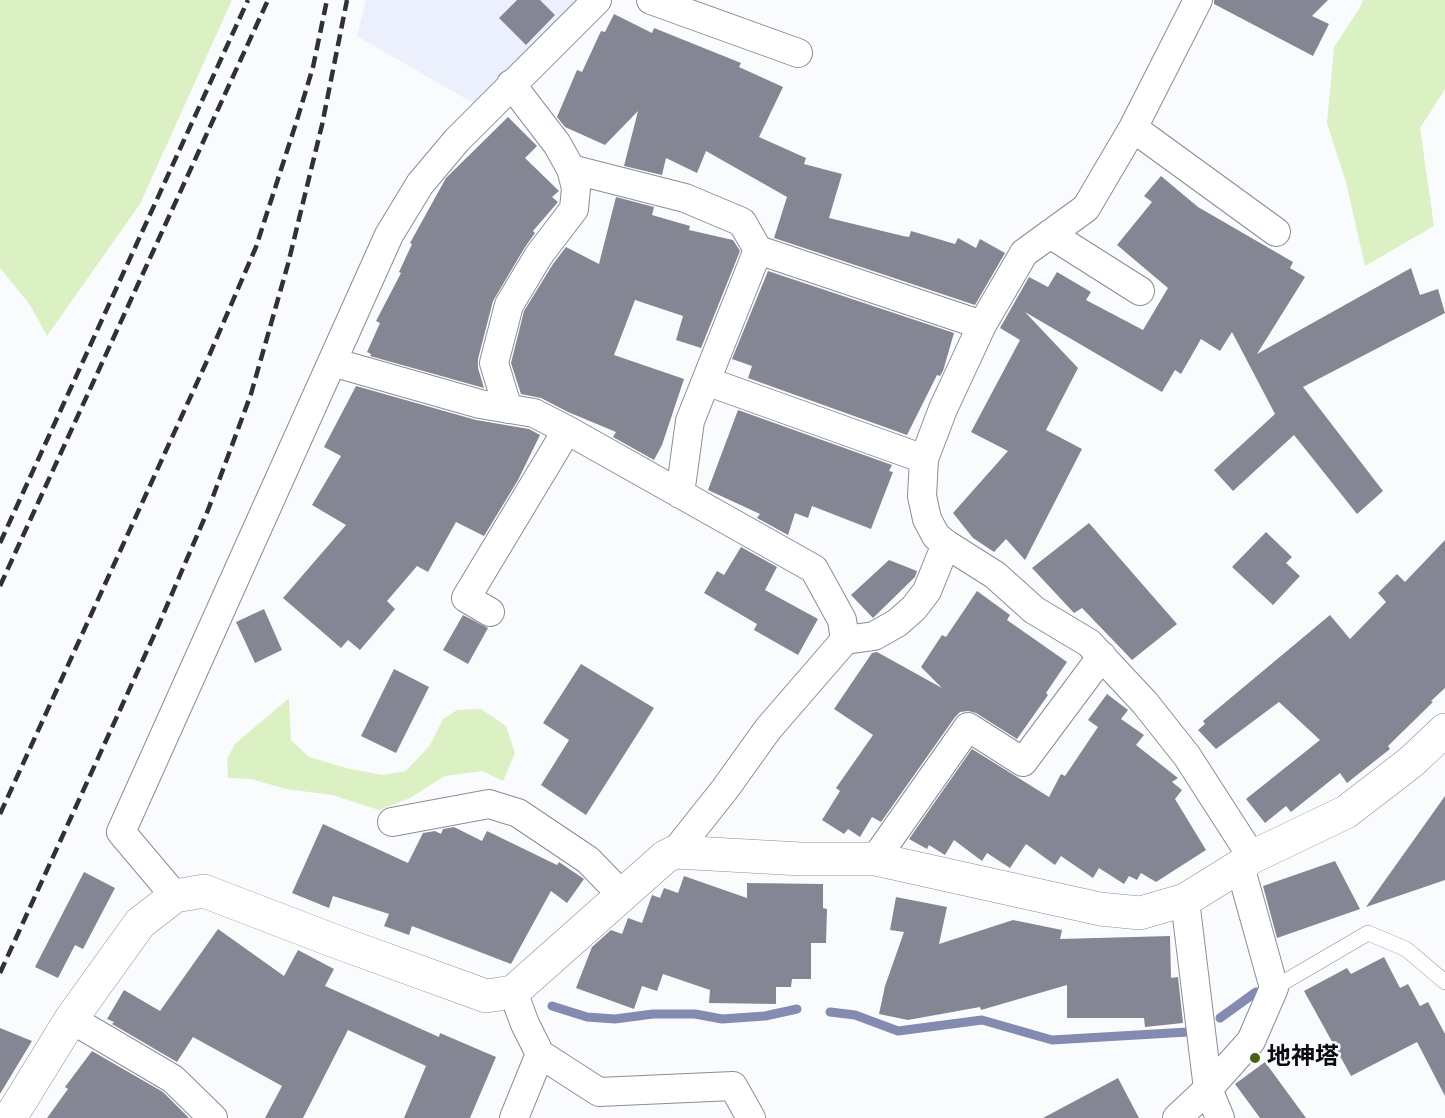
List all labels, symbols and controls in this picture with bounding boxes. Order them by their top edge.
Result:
place label: 地神塔 [1267,1044,1339,1072]
marker: 地神塔 [1248,1051,1262,1065]

